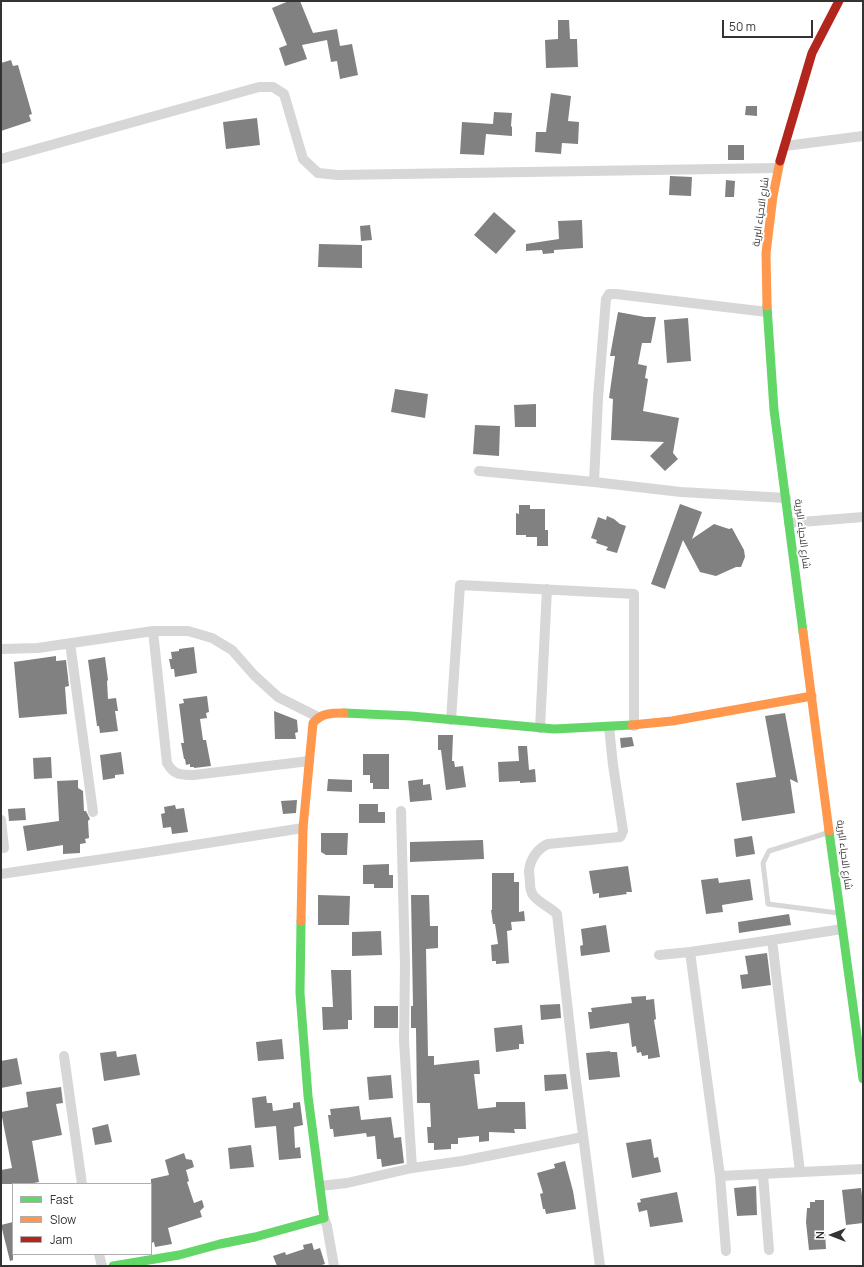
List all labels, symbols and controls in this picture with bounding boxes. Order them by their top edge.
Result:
scale bar [724,12,815,38]
text: 50 m [729,18,756,35]
street label: شارع الاحياء البرية [750,177,772,247]
street label: شارع الاحياء البرية [792,499,812,569]
street label: شارع الاحياء البرية [834,820,854,890]
legend [12,1183,152,1255]
text: Fast [50,1191,74,1208]
text: Slow [50,1211,76,1228]
north arrow [812,1215,852,1255]
text: Jam [50,1231,72,1248]
text: N [812,1231,827,1239]

